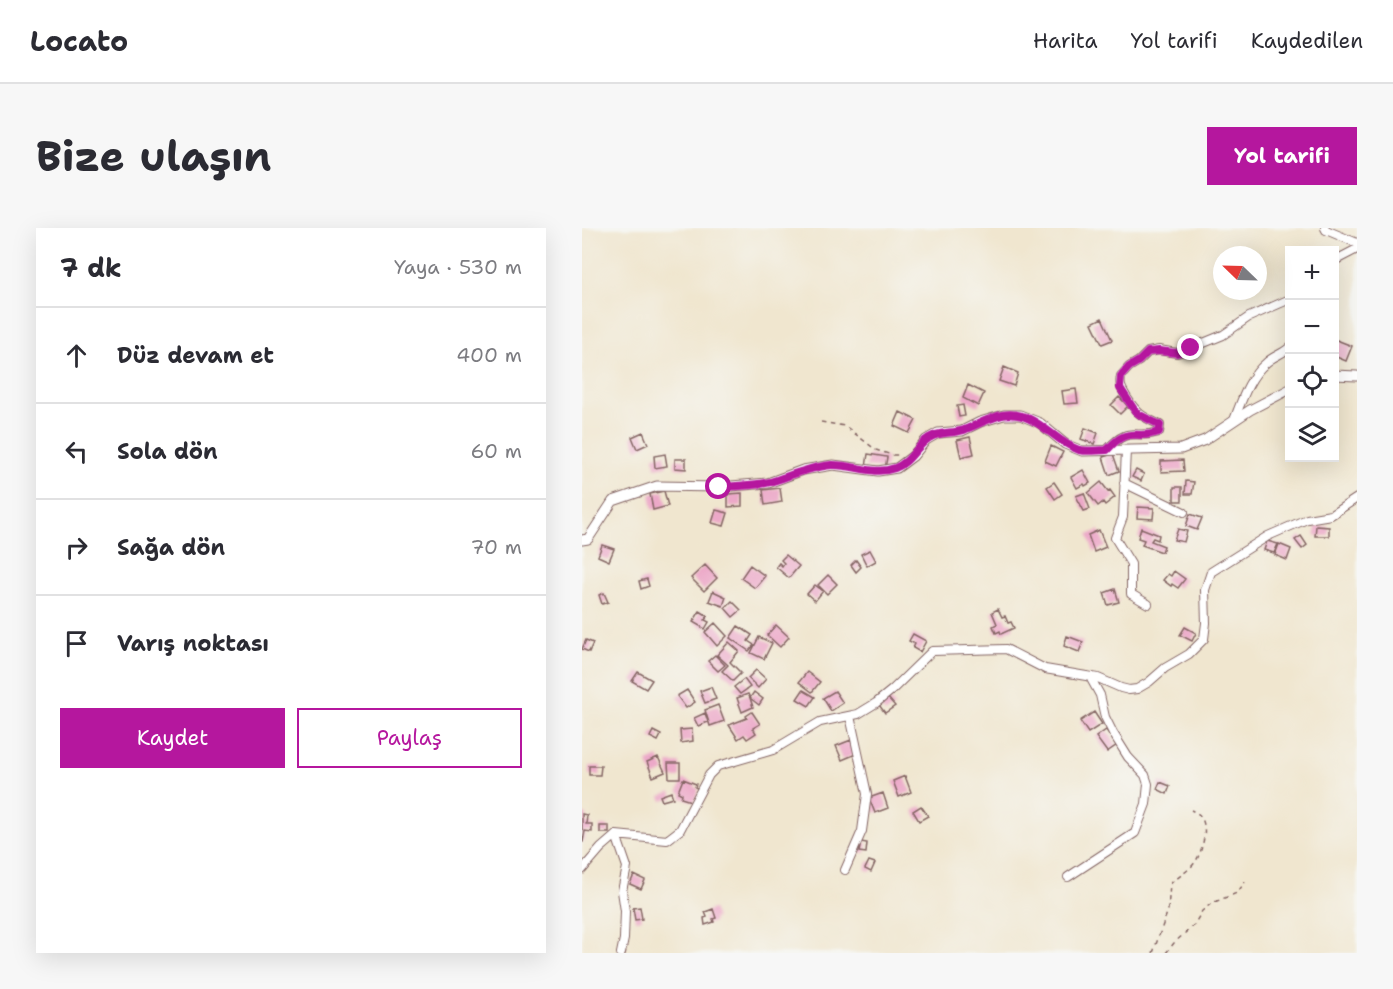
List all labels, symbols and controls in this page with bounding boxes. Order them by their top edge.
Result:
text: Locato [30,22,128,60]
text: Harita [1033,27,1098,55]
text: Yol tarifi [1131,27,1218,55]
text: Kaydedilen [1251,27,1363,55]
button: Yol tarifi [1207,127,1357,185]
text: Bize ulaşın [36,128,271,184]
north arrow [1213,246,1267,300]
map controls [1285,246,1339,462]
button: + [1285,246,1339,300]
text: 7 dk [60,250,122,285]
text: Yaya · 530 m [394,254,522,280]
button: − [1285,300,1339,354]
route end [1177,334,1203,360]
icon: ahead [60,339,93,372]
text: Düz devam et [117,341,274,370]
text: 400 m [456,342,522,368]
button: locate [1285,354,1339,408]
button: layers [1285,408,1339,462]
icon: left [60,435,93,468]
text: Sola dön [117,437,218,466]
text: 60 m [470,438,522,464]
route start [705,473,731,499]
icon: right [60,531,93,564]
text: Sağa dön [117,533,225,562]
text: 70 m [470,534,522,560]
icon: arrive [60,627,93,660]
text: Varış noktası [117,629,269,658]
button: Kaydet [60,708,285,768]
button: Paylaş [297,708,522,768]

